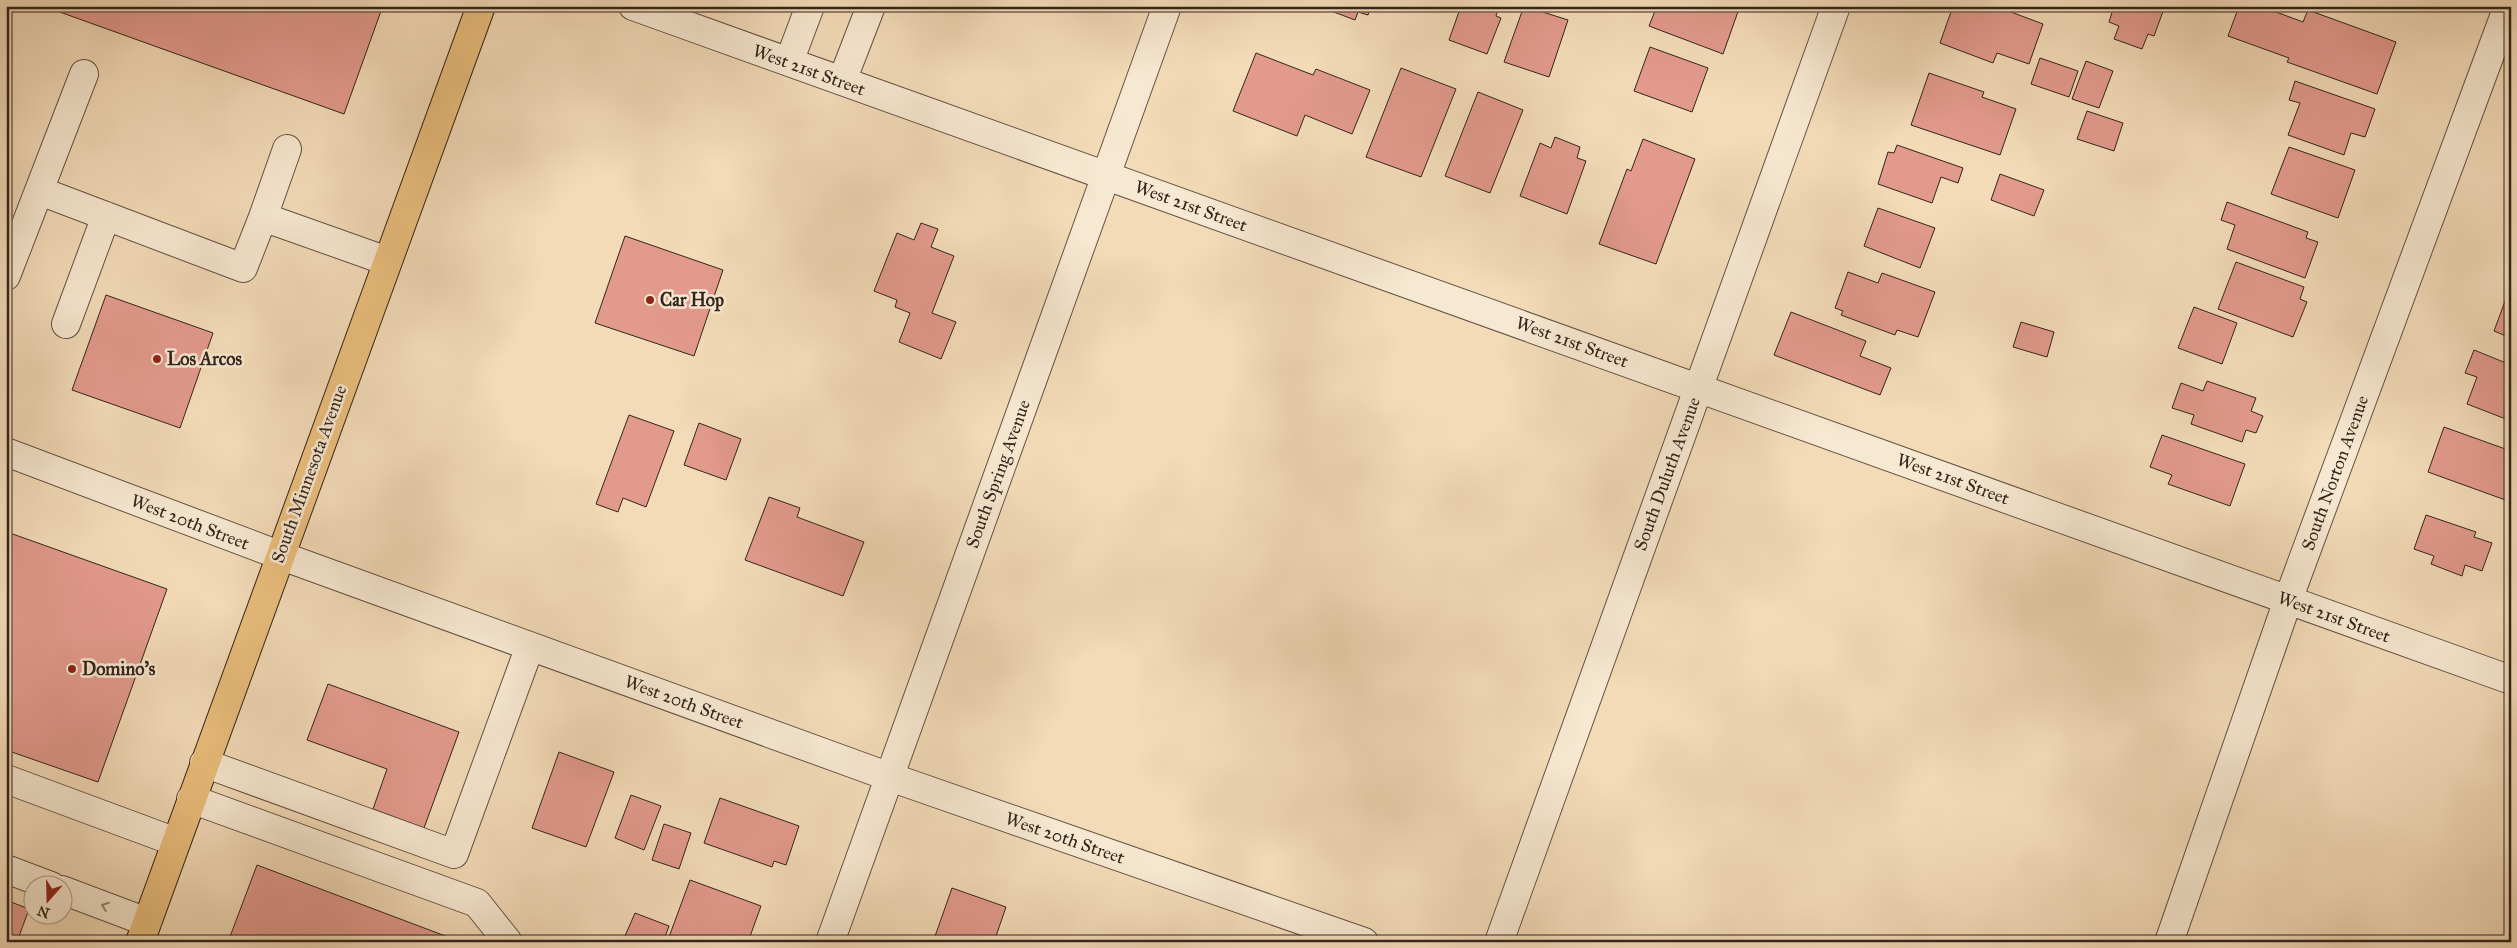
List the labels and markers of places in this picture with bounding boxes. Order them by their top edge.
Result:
place label: Car Hop [660,289,724,312]
marker: Car Hop [644,294,656,306]
place label: Los Arcos [167,348,243,370]
marker: Los Arcos [151,353,163,365]
place label: Domino's [82,658,156,680]
marker: Domino's [66,663,78,675]

